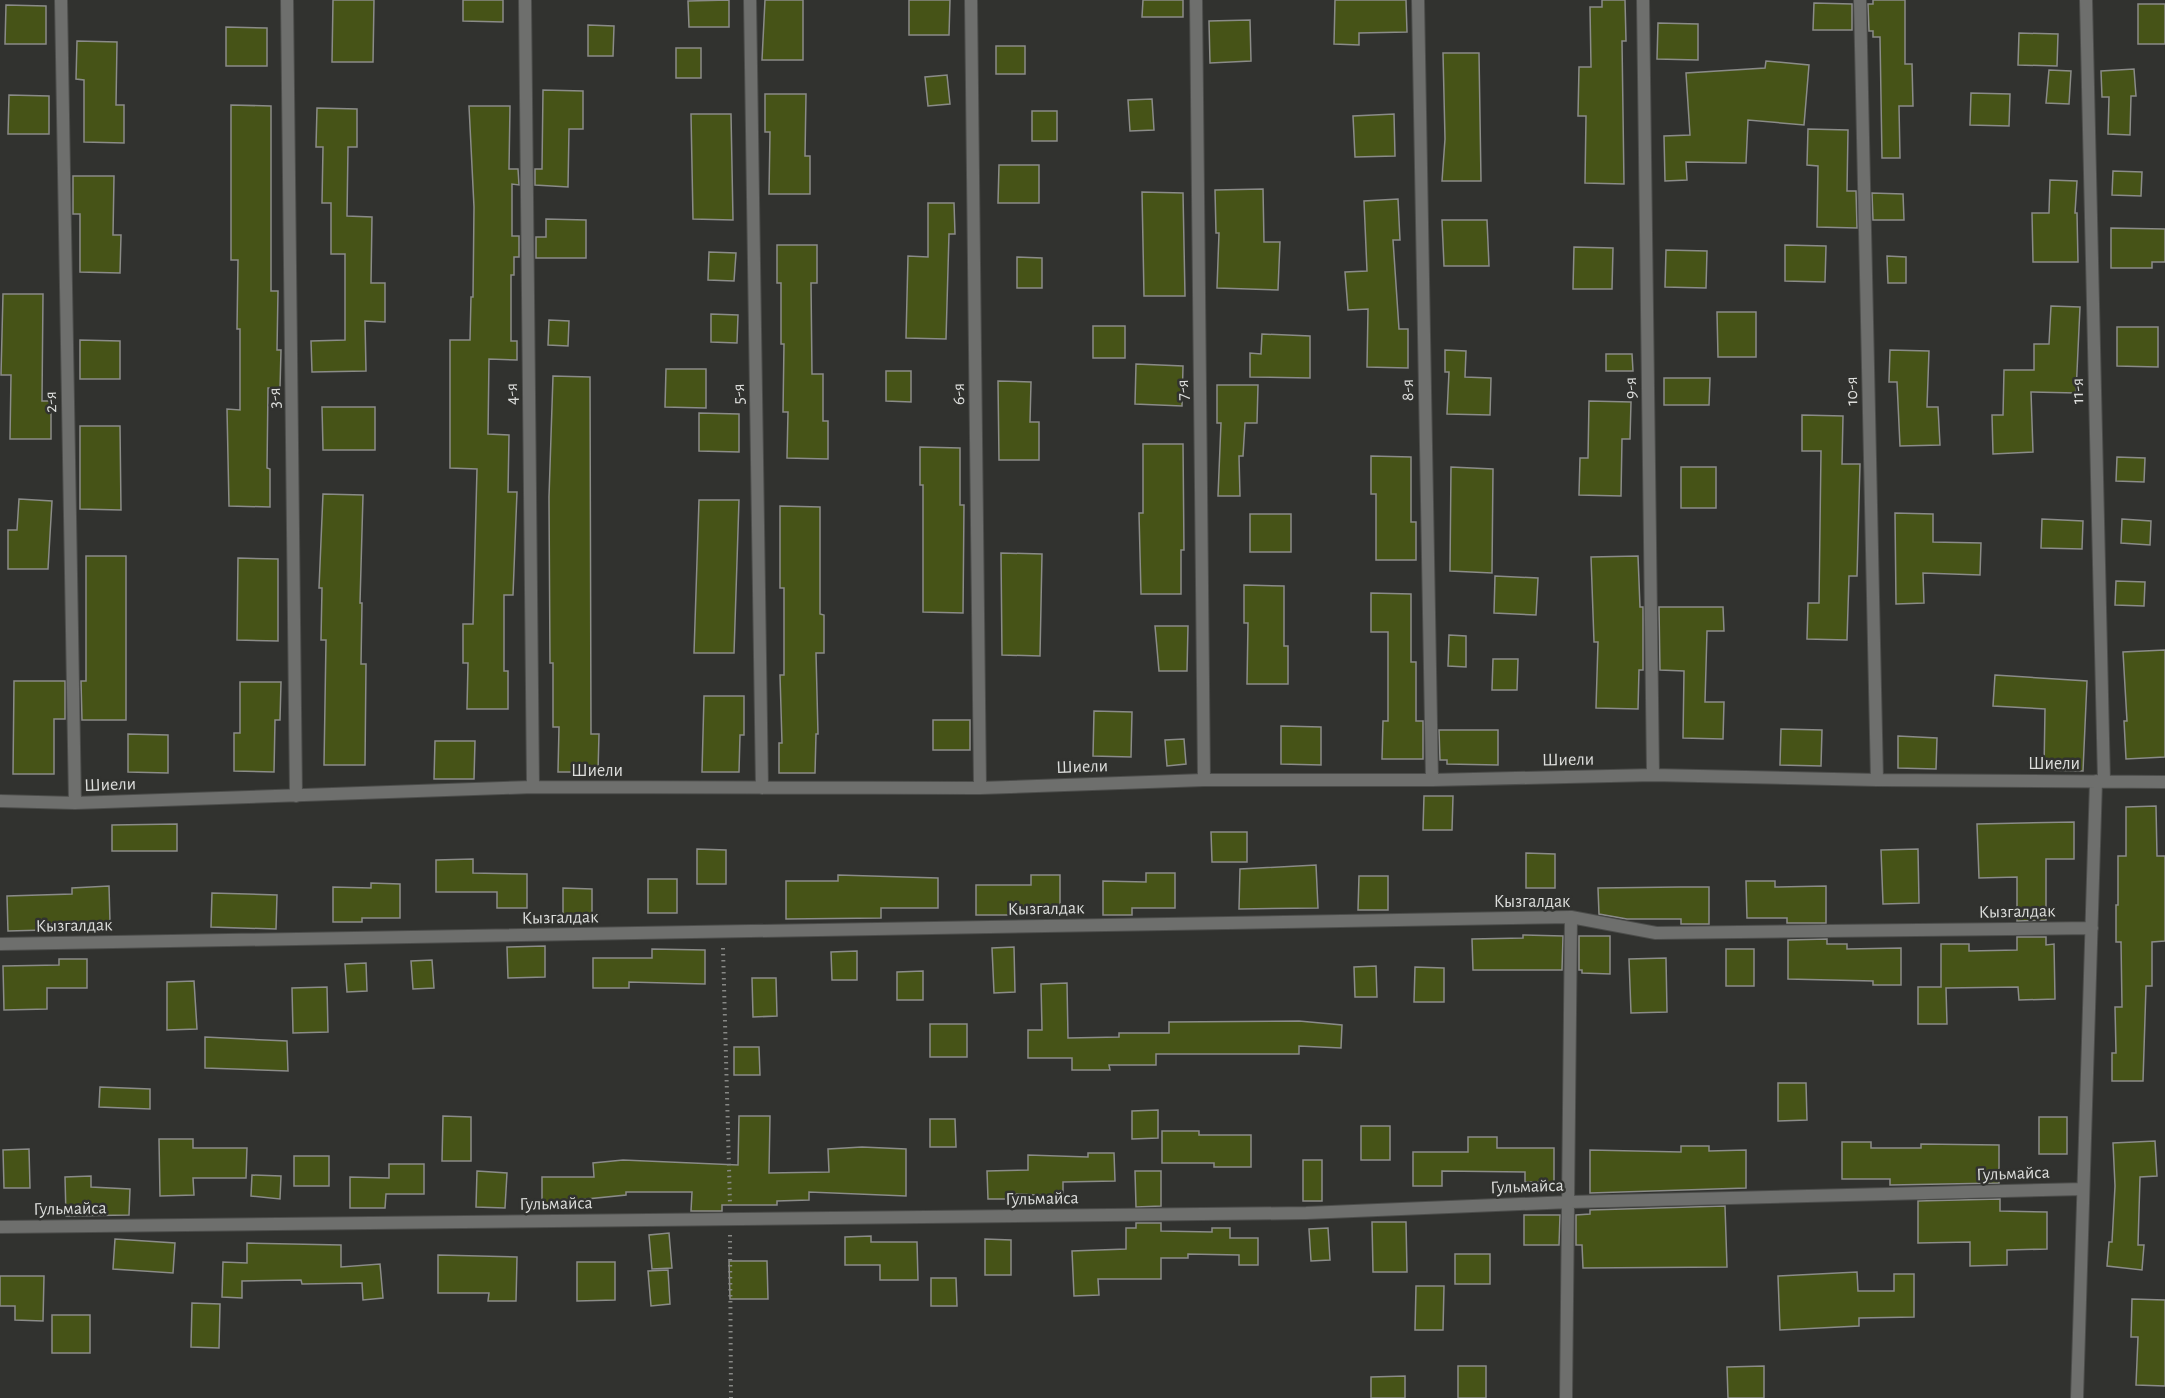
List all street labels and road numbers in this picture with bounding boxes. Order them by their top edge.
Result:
street label: 10-я [1843,376,1861,406]
street label: 9-я [1622,377,1640,399]
street label: 11-я [2069,378,2087,404]
street label: 7-я [1174,379,1192,401]
street label: 8-я [1399,379,1417,401]
street label: 4-я [503,383,521,405]
street label: 5-я [730,383,748,405]
street label: 6-я [950,383,968,405]
street label: 3-я [266,387,284,409]
street label: 2-я [42,391,60,413]
street label: Шиели [1542,751,1594,769]
street label: Шиели [2028,755,2080,773]
street label: Шиели [1056,757,1108,777]
street label: Шиели [571,762,623,780]
street label: Шиели [84,775,136,795]
street label: Кызгалдак [1494,893,1571,911]
street label: Кызгалдак [1008,899,1085,919]
street label: Кызгалдак [1979,902,2056,922]
street label: Кызгалдак [522,908,599,928]
street label: Кызгалдак [36,916,113,936]
street label: Гульмайса [1976,1164,2050,1184]
street label: Гульмайса [1490,1177,1564,1197]
street label: Гульмайса [1005,1189,1079,1209]
street label: Гульмайса [519,1194,593,1214]
street label: Гульмайса [33,1199,107,1219]

